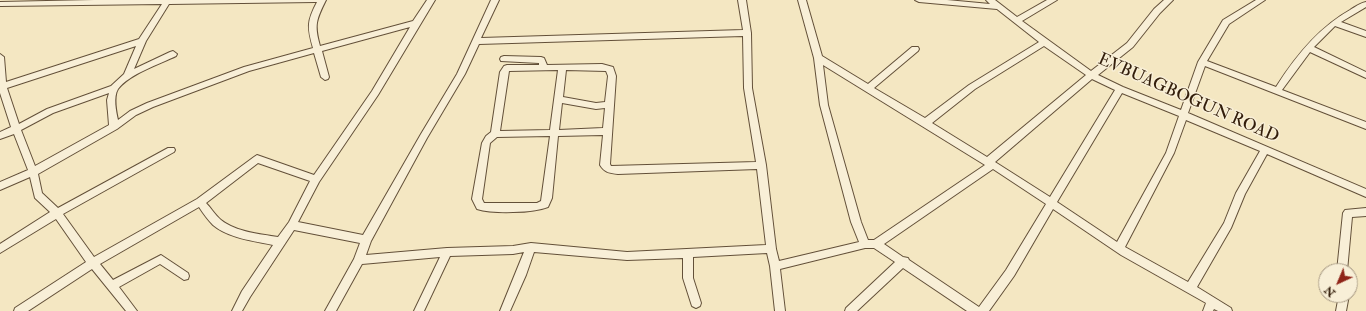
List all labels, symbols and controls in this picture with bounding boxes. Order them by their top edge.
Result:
street label: EVBUAGBOGUN ROAD [1094,50,1282,148]
north arrow [1318,263,1358,303]
text: N [1322,283,1338,299]

